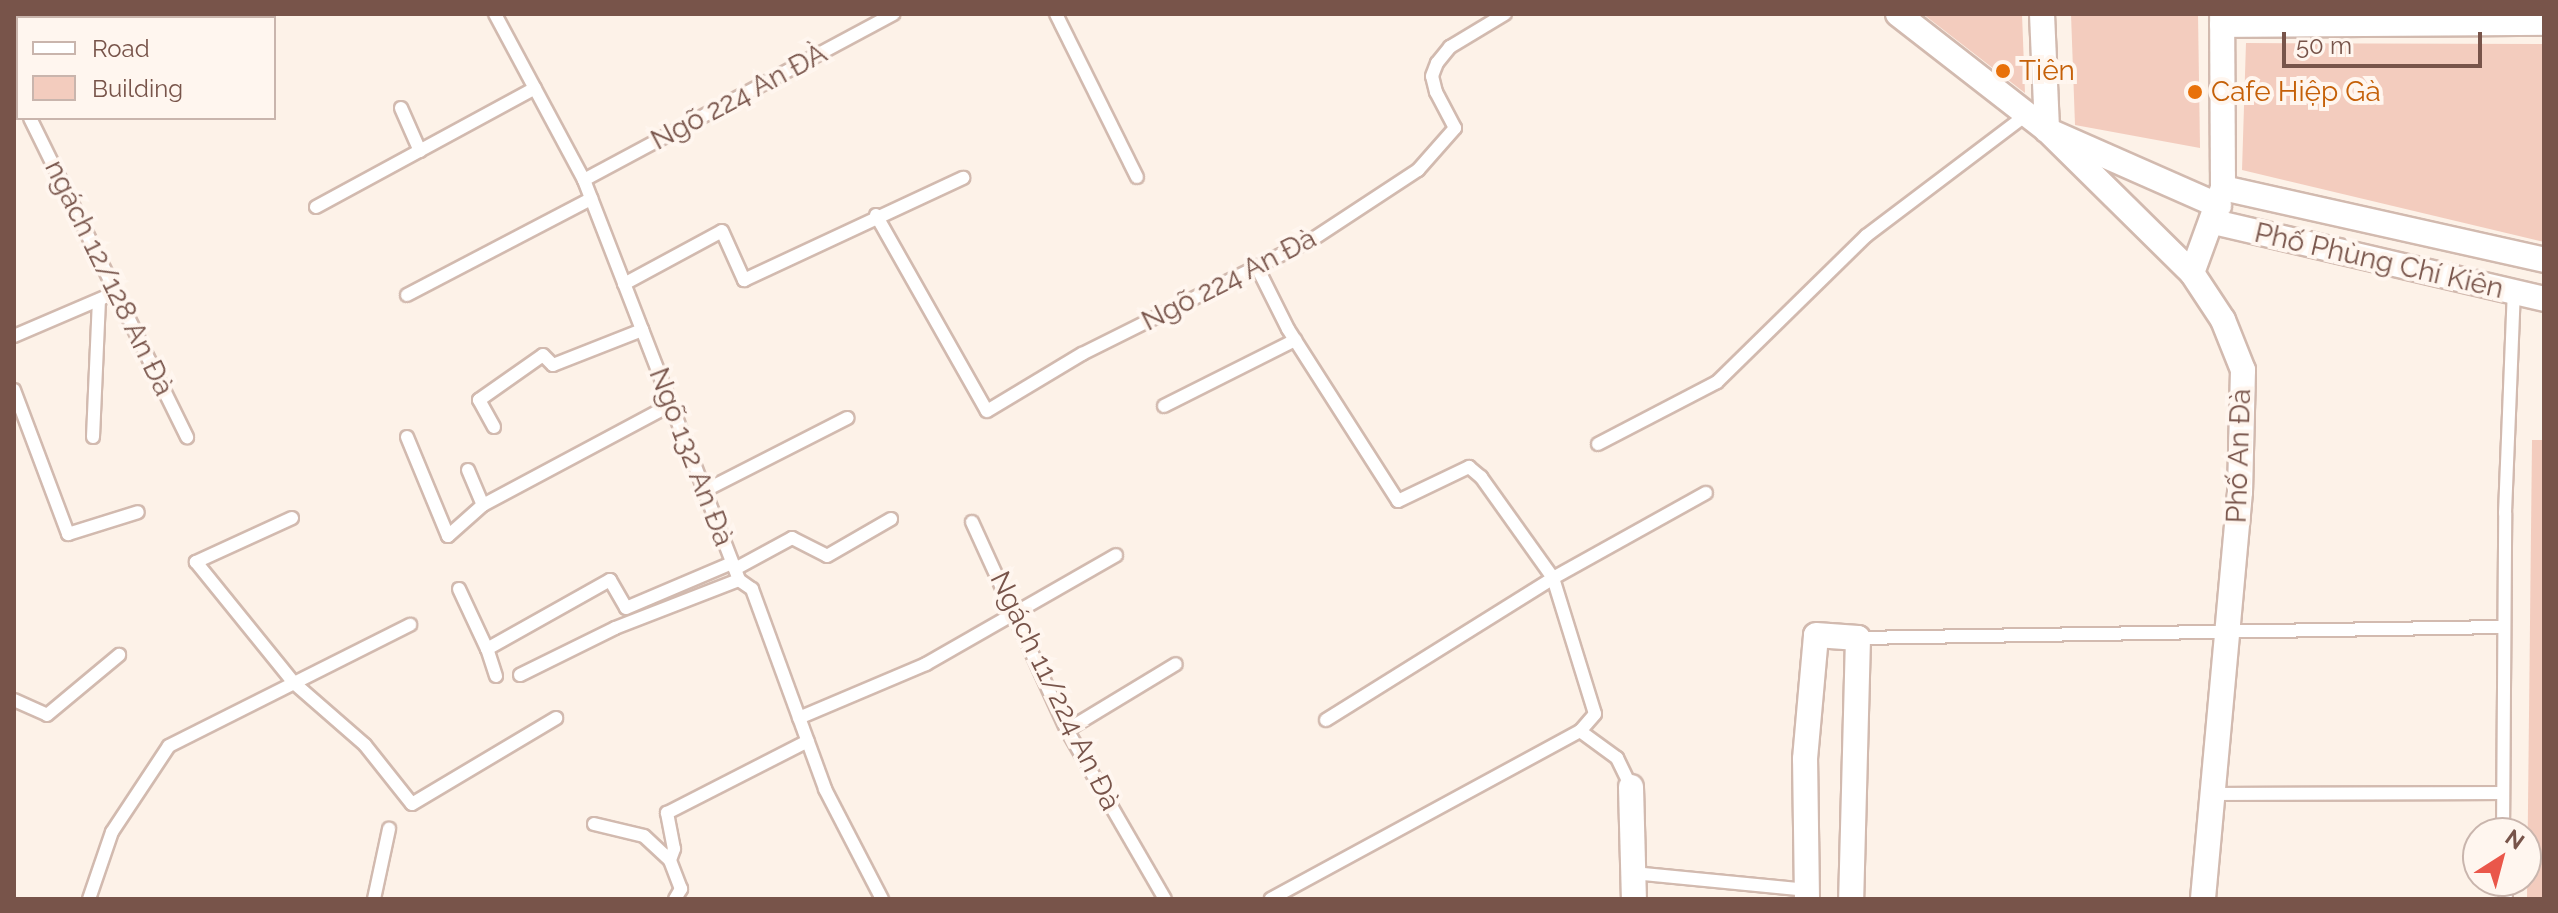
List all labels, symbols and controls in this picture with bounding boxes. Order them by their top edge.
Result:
legend [16,16,276,120]
scale bar [2286,16,2486,66]
text: 50 m [2296,31,2352,60]
text: Road [92,34,150,63]
street label: Ngõ 224 An ĐÀ [645,36,833,158]
place label: Tiên [2019,54,2075,88]
marker: Tiên [1994,62,2012,80]
text: Building [92,74,183,103]
place label: Cafe Hiệp Gà [2211,75,2381,109]
marker: Cafe Hiệp Gà [2186,83,2204,101]
street label: ngách 12/128 An Đà [37,154,181,402]
street label: Phố Phùng Chí Kiên [2251,216,2507,306]
street label: Ngõ 224 An Đà [1136,221,1322,339]
street label: Ngõ 132 An Đà [641,363,741,551]
street label: Phố An Đà [2220,388,2258,524]
street label: Ngách 11/224 An Đà [982,566,1128,816]
north arrow [2462,817,2542,897]
text: N [2500,824,2529,855]

